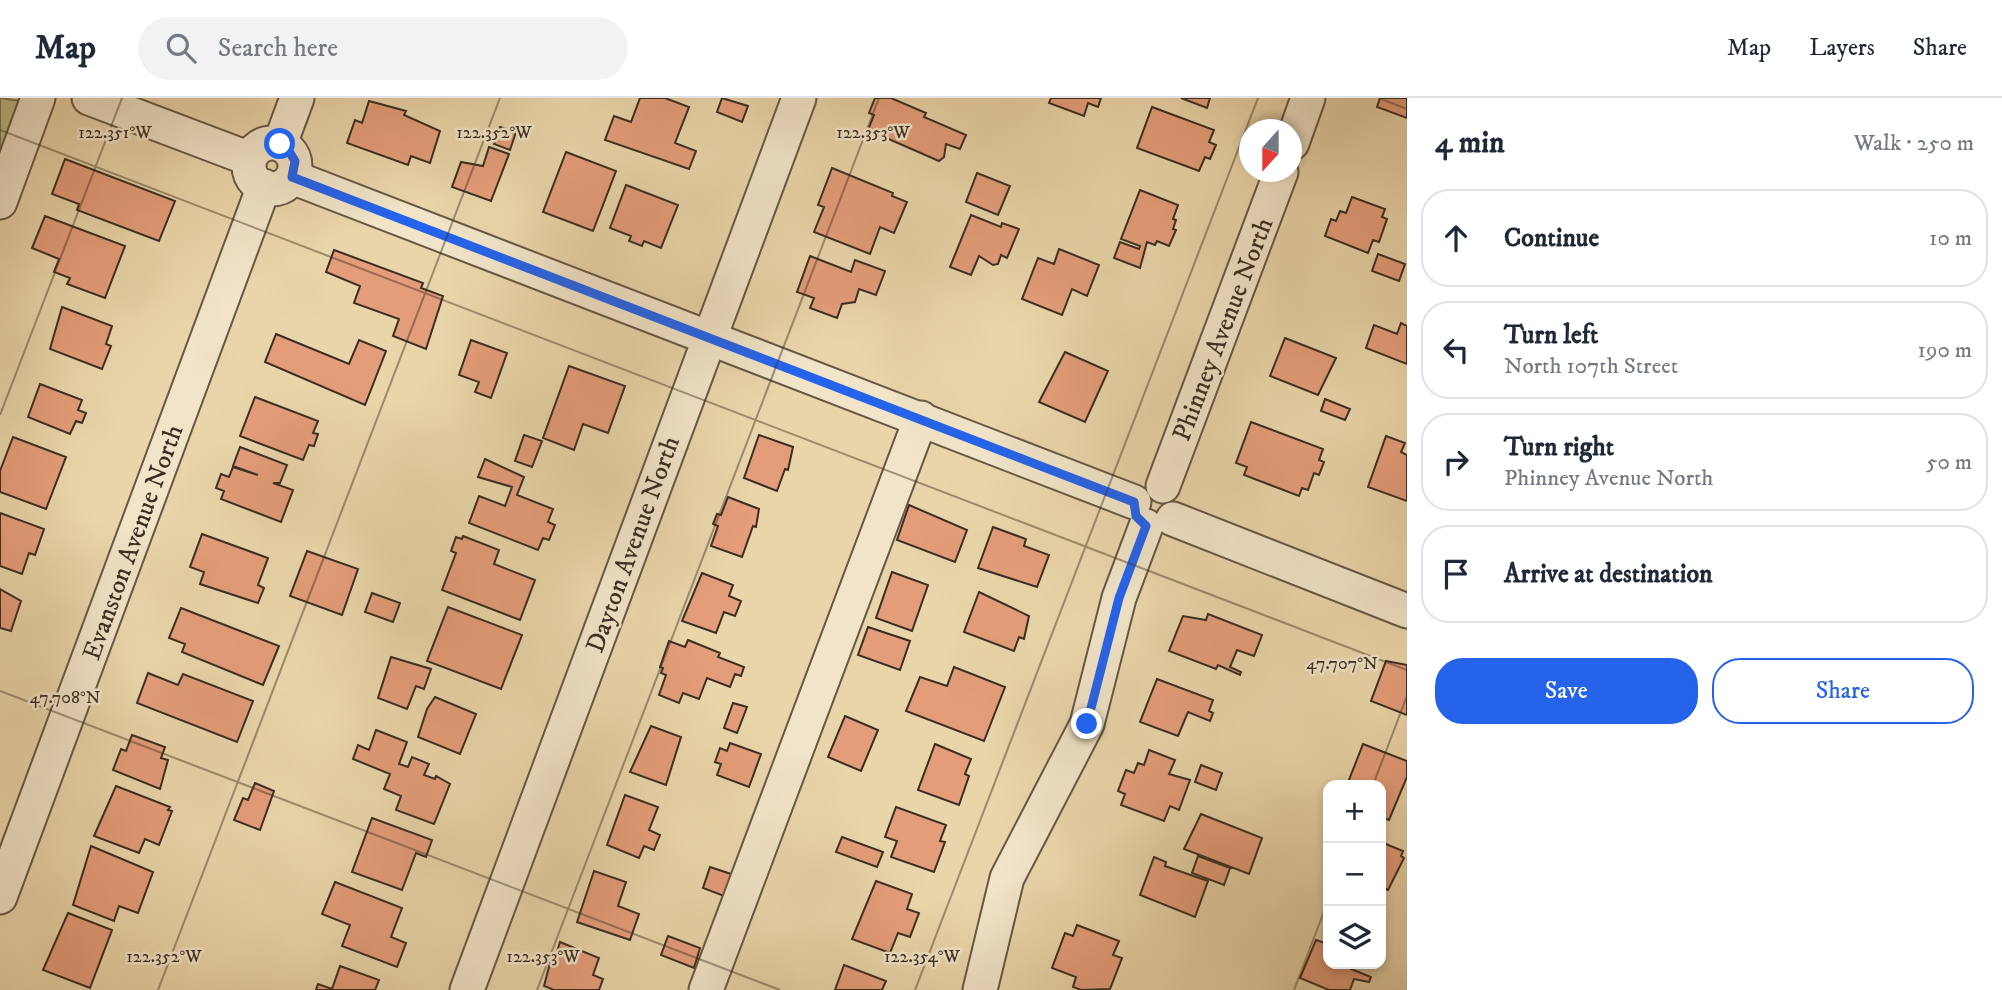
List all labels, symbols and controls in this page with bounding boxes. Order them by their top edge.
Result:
search box [138,17,628,80]
text: Map [35,28,96,69]
icon: search [162,29,200,67]
text: Search here [218,32,338,65]
text: Map [1727,33,1771,63]
text: Layers [1809,33,1875,63]
text: Share [1913,33,1967,63]
north arrow [1239,119,1302,182]
text: 122.351°W [78,122,152,144]
text: 122.352°W [456,122,532,144]
text: 122.353°W [836,122,910,144]
text: 4 min [1435,125,1505,162]
route start [264,128,295,159]
text: Walk · 250 m [1854,129,1974,158]
street label: Phinney Avenue North [1166,213,1281,446]
icon: ahead [1437,219,1475,257]
text: Continue [1504,222,1599,255]
text: 10 m [1929,224,1972,253]
text: Turn left [1504,319,1598,352]
icon: left [1437,331,1475,369]
text: 190 m [1918,336,1972,365]
text: North 107th Street [1504,352,1678,381]
street label: Evanston Avenue North [75,420,192,665]
street label: Dayton Avenue North [579,431,688,657]
text: Turn right [1504,431,1614,464]
icon: right [1437,443,1475,481]
text: 50 m [1926,448,1972,477]
text: Phinney Avenue North [1504,464,1713,493]
icon: arrive [1437,555,1475,593]
text: Arrive at destination [1504,558,1713,591]
text: 47.707°N [1306,653,1378,675]
button: Save [1435,658,1698,724]
button: Share [1712,658,1974,724]
text: 47.708°N [29,687,101,709]
route end [1071,708,1102,739]
map controls [1323,780,1386,969]
button: + [1323,780,1386,843]
button: − [1323,843,1386,906]
button: layers [1323,906,1386,969]
text: 122.352°W [126,946,202,968]
text: 122.353°W [506,946,580,968]
text: 122.354°W [884,946,961,968]

